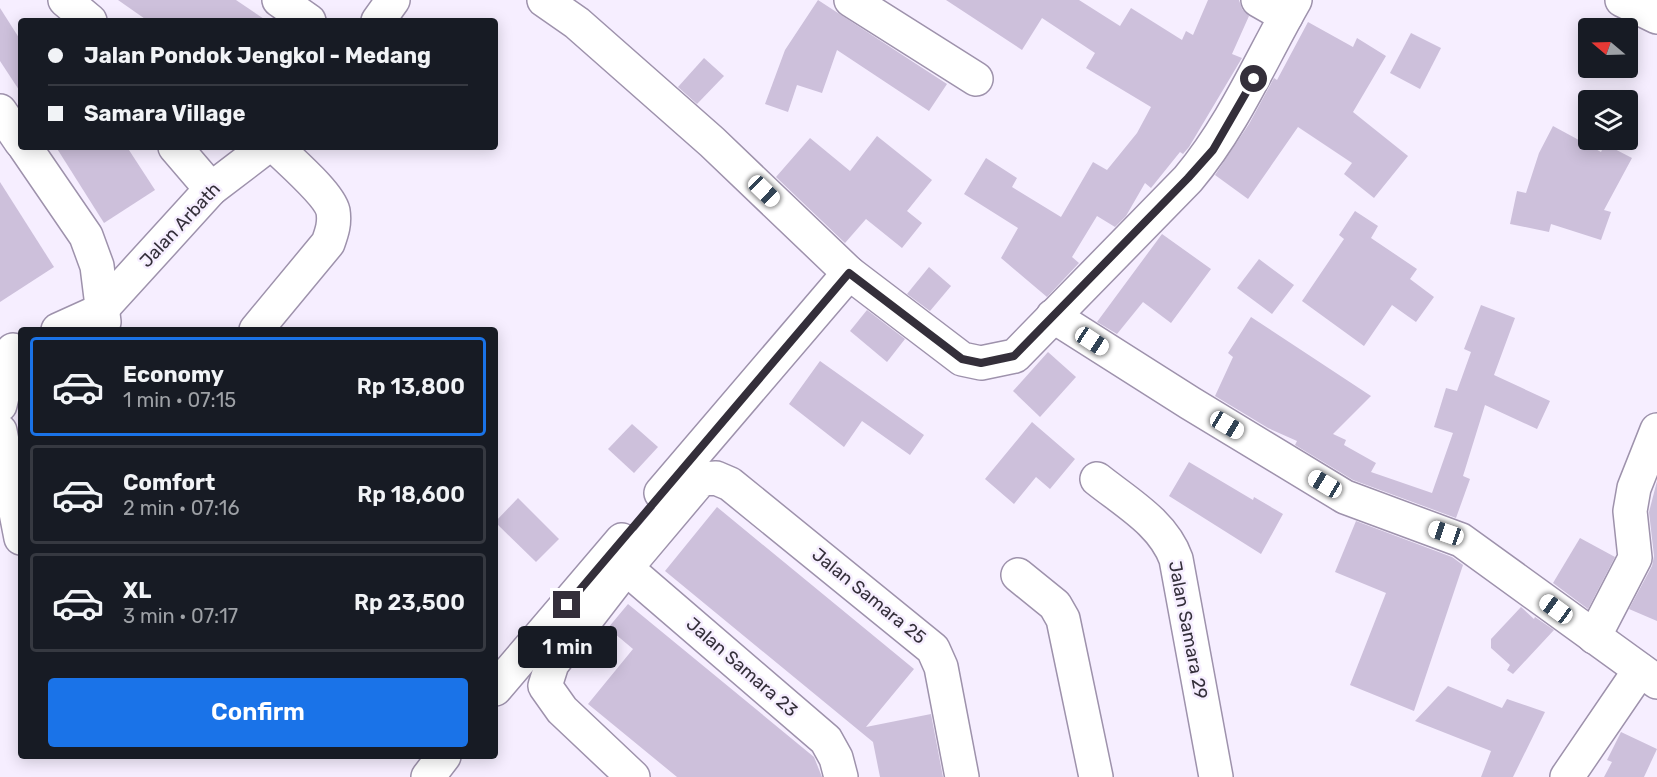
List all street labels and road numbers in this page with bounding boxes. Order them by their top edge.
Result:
street label: Jalan Arbath [135,178,225,272]
street label: Jalan Samara 25 [808,543,930,649]
street label: Jalan Samara 29 [1164,559,1212,701]
street label: Jalan Samara 23 [682,613,802,721]

